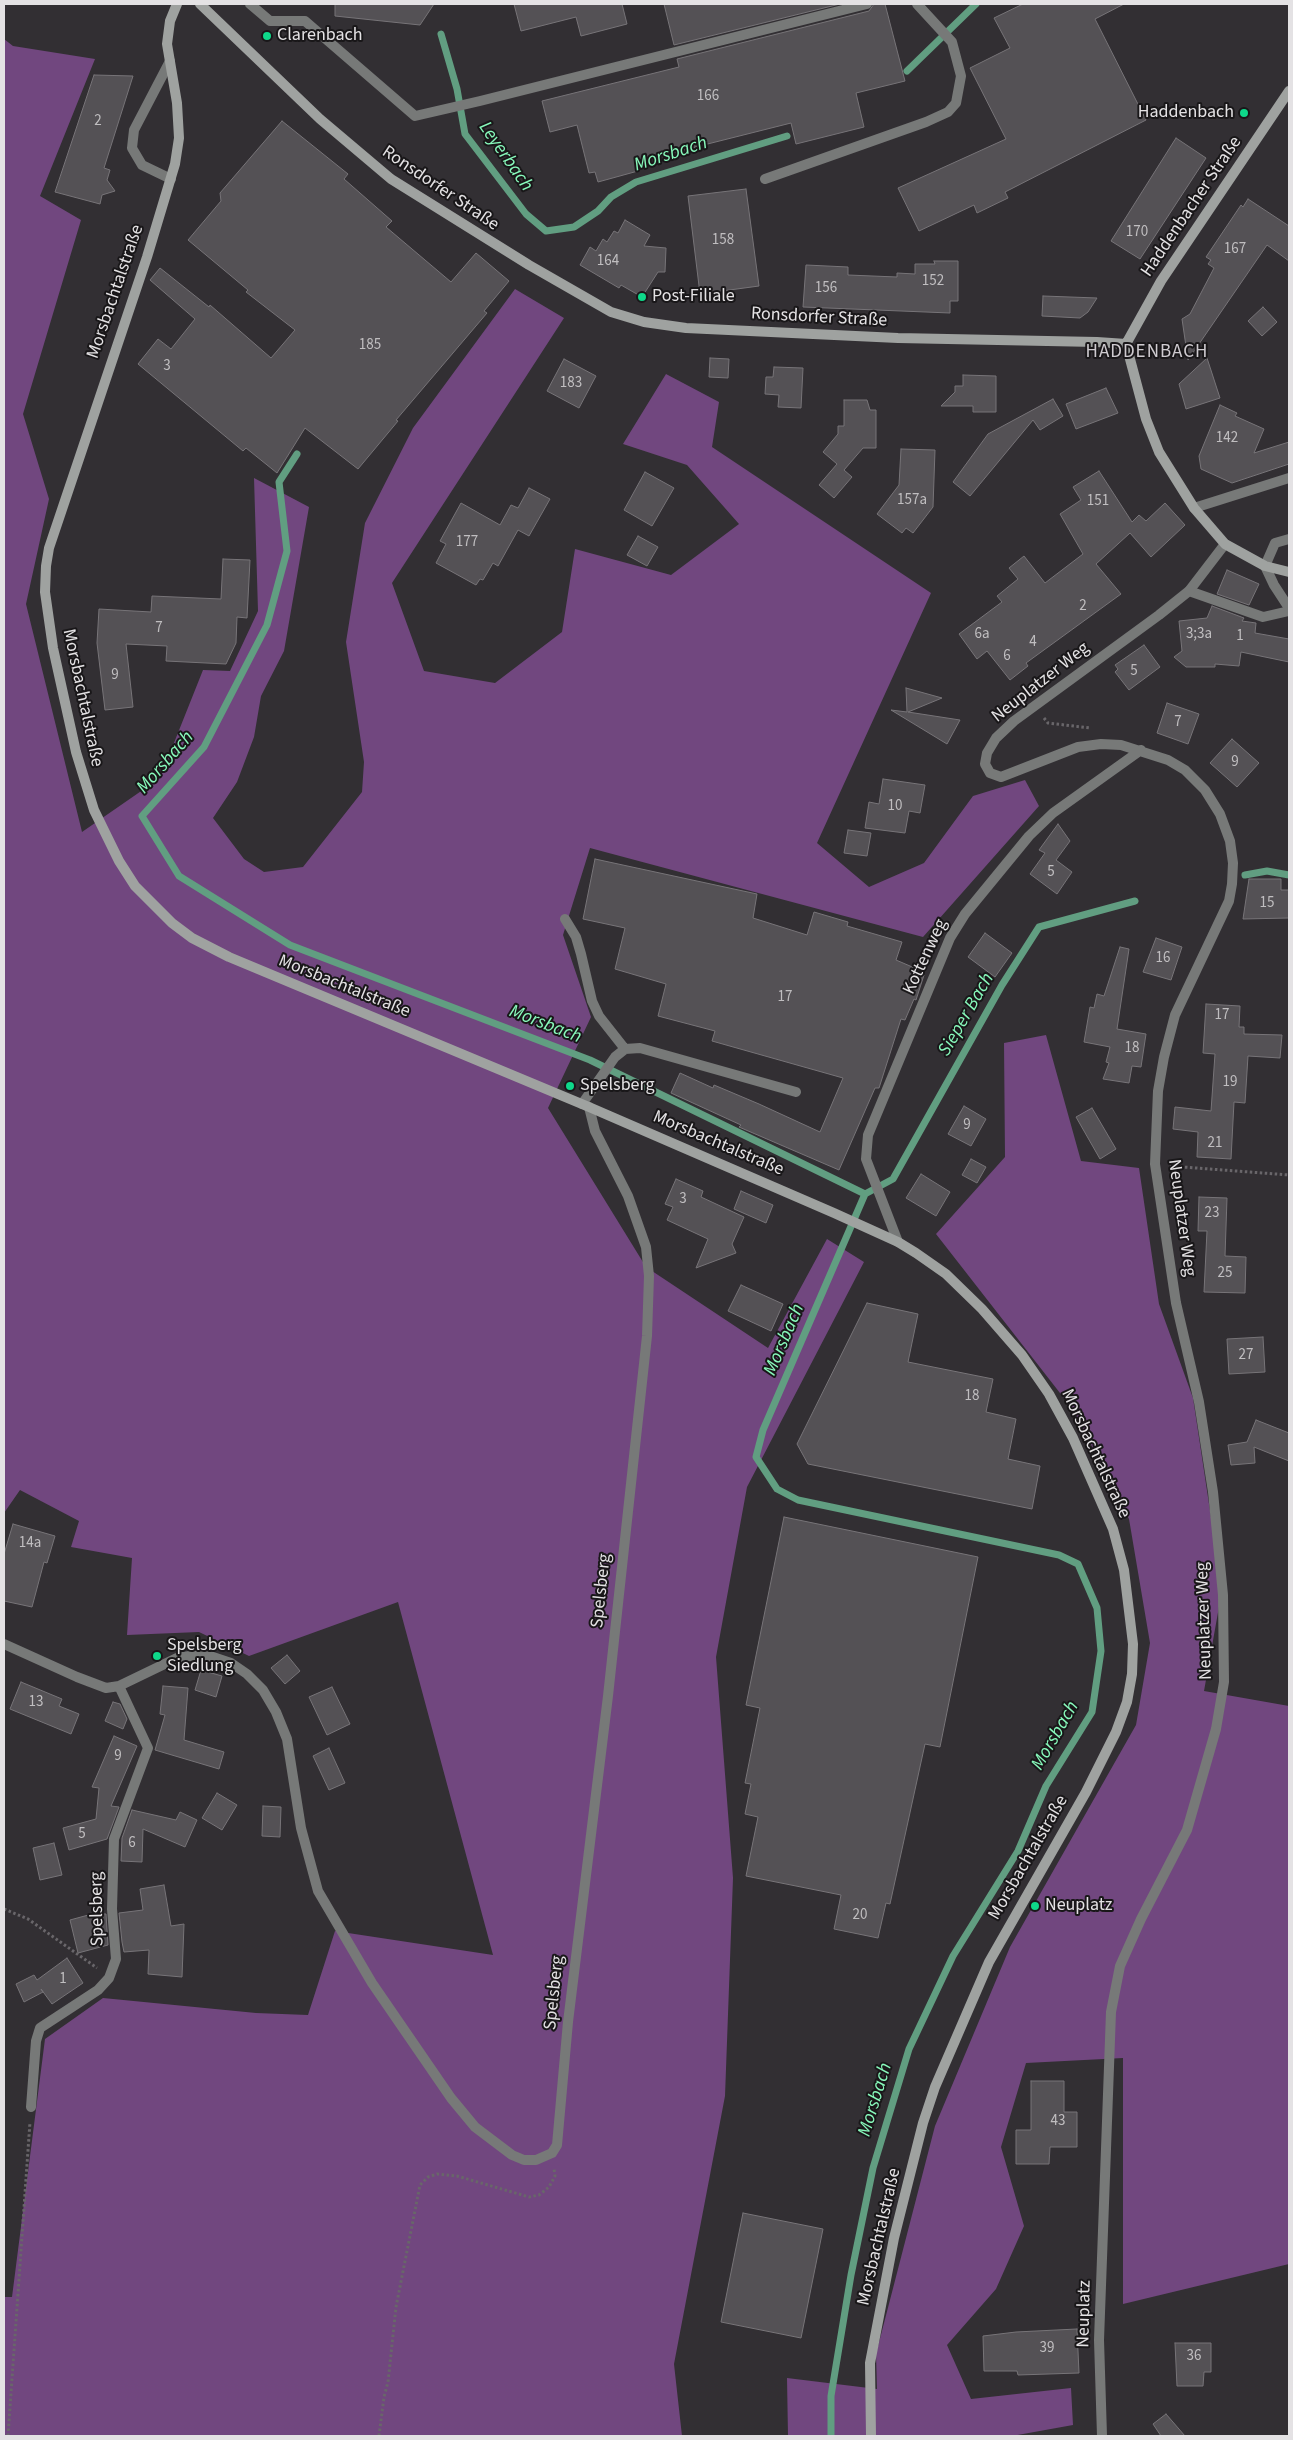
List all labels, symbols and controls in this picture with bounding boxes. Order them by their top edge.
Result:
place label: Clarenbach [277,25,363,47]
marker: Clarenbach [261,30,273,42]
house number: 166 [697,88,719,106]
place label: Haddenbach [1138,102,1234,124]
marker: Haddenbach [1238,107,1250,119]
house number: 2 [94,113,102,131]
water label: Leyerbach [473,118,537,196]
water label: Morsbach [631,132,711,178]
street label: Haddenbacher Straße [1137,133,1247,281]
street label: Ronsdorfer Straße [377,142,503,236]
street label: Morsbachtalstraße [83,222,149,362]
house number: 170 [1126,224,1148,242]
house number: 158 [712,232,734,250]
house number: 167 [1224,241,1246,259]
house number: 164 [597,253,619,271]
house number: 152 [922,273,944,291]
house number: 156 [815,280,837,298]
place label: Post-Filiale [652,286,735,308]
marker: Post-Filiale [636,291,648,303]
street label: Ronsdorfer Straße [750,304,888,332]
house number: 185 [359,337,381,355]
district label: HADDENBACH [1084,342,1210,364]
house number: 3 [163,358,171,376]
house number: 183 [560,375,582,393]
house number: 142 [1216,430,1238,448]
house number: 157a [897,492,927,510]
house number: 151 [1087,493,1109,511]
house number: 177 [456,534,478,552]
house number: 2 [1079,598,1087,616]
house number: 7 [155,620,163,638]
house number: 6a [974,626,990,644]
house number: 3;3a [1186,626,1212,644]
street label: Morsbachtalstraße [57,627,107,769]
house number: 1 [1236,628,1244,646]
house number: 4 [1029,634,1037,652]
street label: Neuplatzer Weg [988,638,1094,728]
house number: 6 [1003,648,1011,666]
house number: 5 [1130,663,1138,681]
house number: 9 [111,667,119,685]
house number: 7 [1174,714,1182,732]
water label: Morsbach [133,727,199,799]
house number: 9 [1231,754,1239,772]
house number: 10 [888,798,902,816]
house number: 5 [1047,864,1055,882]
house number: 15 [1260,895,1274,913]
street label: Kottenweg [899,916,953,998]
house number: 16 [1156,950,1170,968]
street label: Morsbachtalstraße [275,951,413,1023]
water label: Sieper Bach [934,969,1000,1061]
house number: 17 [778,989,792,1007]
water label: Morsbach [506,1001,584,1049]
house number: 17 [1215,1007,1229,1025]
house number: 18 [1125,1040,1139,1058]
house number: 19 [1223,1074,1237,1092]
place label: Spelsberg [580,1075,655,1097]
marker: Spelsberg [564,1080,576,1092]
street label: Morsbachtalstraße [649,1107,787,1181]
house number: 9 [963,1117,971,1135]
house number: 21 [1208,1135,1222,1153]
street label: Neuplatzer Weg [1162,1158,1200,1278]
house number: 3 [679,1191,687,1209]
house number: 23 [1205,1205,1219,1223]
house number: 25 [1218,1265,1232,1283]
water label: Morsbach [760,1301,810,1379]
house number: 27 [1239,1347,1253,1365]
street label: Morsbachtalstraße [1056,1386,1134,1522]
house number: 18 [965,1388,979,1406]
house number: 14a [19,1535,41,1553]
street label: Spelsberg [587,1553,617,1629]
street label: Neuplatzer Weg [1192,1562,1218,1680]
place label: Spelsberg Siedlung [167,1635,242,1678]
marker: Spelsberg Siedlung [151,1650,163,1662]
house number: 13 [29,1694,43,1712]
water label: Morsbach [1027,1698,1085,1774]
house number: 9 [114,1748,122,1766]
street label: Morsbachtalstraße [985,1792,1073,1924]
house number: 5 [78,1826,86,1844]
house number: 6 [128,1835,136,1853]
street label: Spelsberg [87,1871,109,1947]
place label: Neuplatz [1045,1895,1113,1917]
marker: Neuplatz [1029,1900,1041,1912]
house number: 20 [853,1907,867,1925]
street label: Spelsberg [540,1955,570,2031]
house number: 1 [59,1971,67,1989]
water label: Morsbach [854,2060,898,2140]
house number: 43 [1051,2113,1065,2131]
street label: Morsbachtalstraße [854,2166,906,2308]
street label: Neuplatz [1074,2280,1096,2348]
house number: 39 [1040,2340,1054,2358]
house number: 36 [1187,2348,1201,2366]

